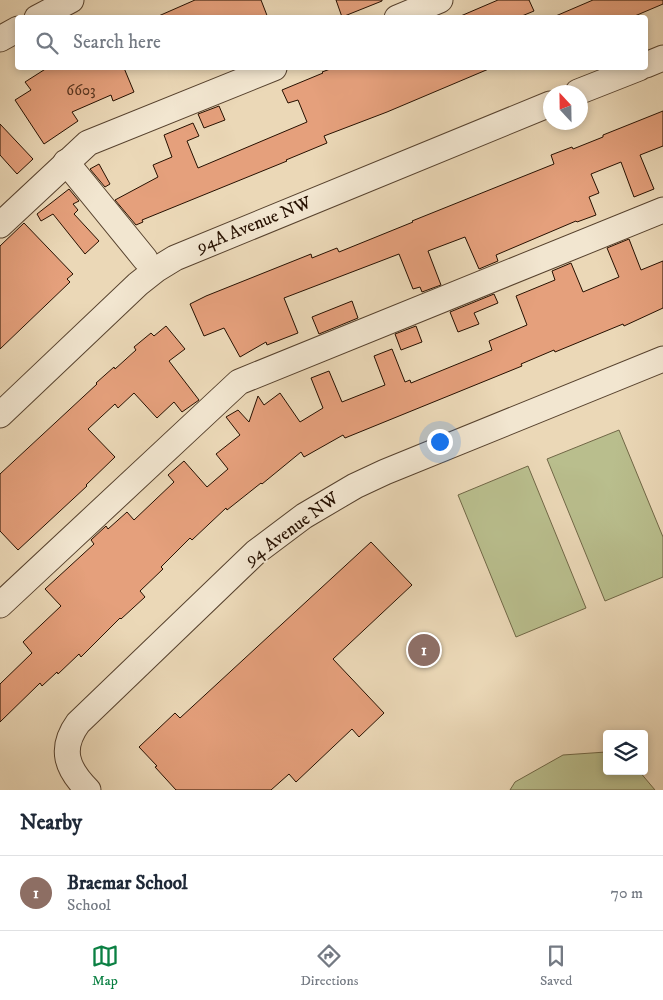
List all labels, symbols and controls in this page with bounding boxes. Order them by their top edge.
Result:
search box [15,15,648,70]
icon: search [33,29,61,57]
text: Search here [73,31,161,54]
house number: 6603 [66,81,96,100]
north arrow [543,85,588,130]
street label: 94A Avenue NW [193,192,315,258]
your location [427,429,453,455]
street label: 94 Avenue NW [240,487,343,571]
pin: 1 [408,631,440,669]
map controls [603,730,648,775]
button: layers [603,730,648,775]
text: Nearby [20,810,82,836]
text: Braemar School [67,872,188,895]
text: 1 [33,883,39,903]
text: 70 m [611,883,643,903]
text: School [67,895,111,915]
tab: Map [91,942,119,990]
tab: Directions [300,942,358,990]
tab: Saved [540,942,572,990]

